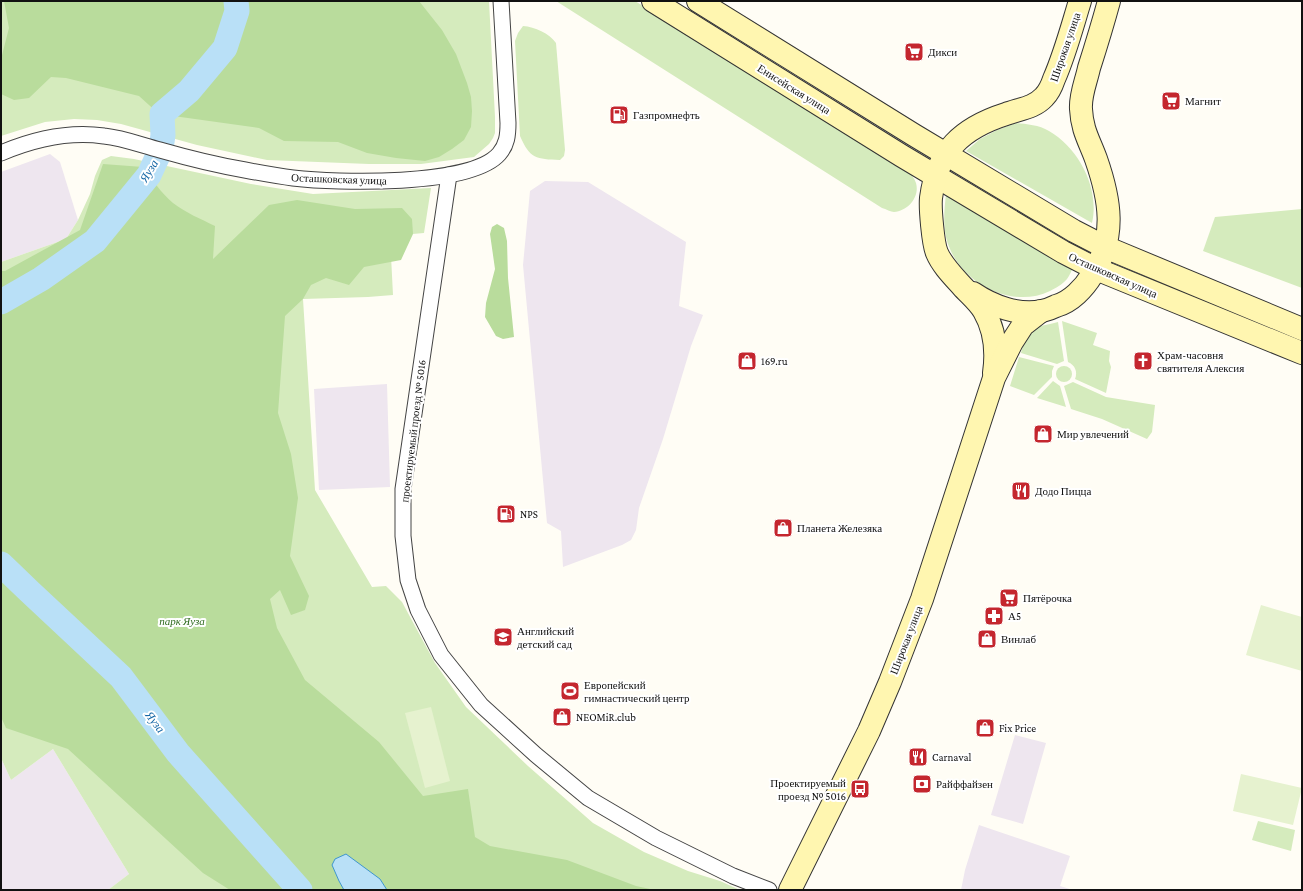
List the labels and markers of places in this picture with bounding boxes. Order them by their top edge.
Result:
supermarket icon: Дикси [903,41,925,63]
place label: Дикси [928,46,957,58]
supermarket icon: Магнит [1160,90,1182,112]
place label: Магнит [1185,95,1221,107]
fuel station icon: Газпромнефть [608,104,630,126]
place label: Газпромнефть [633,109,700,121]
place label: Храм-часовня святителя Алексия [1157,349,1244,374]
shop icon: 169.ru [736,350,758,372]
church icon: Храм-часовня святителя Алексия [1132,350,1154,372]
place label: 169.ru [761,355,788,367]
shop icon: Мир увлечений [1032,423,1054,445]
place label: Мир увлечений [1057,428,1129,440]
restaurant icon: Додо Пицца [1010,480,1032,502]
place label: Додо Пицца [1035,485,1091,497]
fuel station icon: NPS [495,503,517,525]
place label: NPS [520,508,538,520]
shop icon: Планета Железяка [772,517,794,539]
place label: Планета Железяка [797,522,882,534]
supermarket icon: Пятёрочка [998,587,1020,609]
place label: Пятёрочка [1023,592,1072,604]
pharmacy icon: А5 [983,605,1005,627]
place label: А5 [1008,610,1021,622]
place label: Английский детский сад [517,625,574,650]
school or university icon: Английский детский сад [492,626,514,648]
shop icon: Винлаб [976,628,998,650]
place label: Винлаб [1001,633,1036,645]
place label: Европейский гимнастический центр [584,679,690,704]
sports icon: Европейский гимнастический центр [559,680,581,702]
shop icon: NEOMiR.club [551,706,573,728]
place label: NEOMiR.club [576,711,636,723]
shop icon: Fix Price [974,717,996,739]
place label: Fix Price [999,722,1036,734]
restaurant icon: Carnaval [907,746,929,768]
place label: Carnaval [932,751,971,763]
bank icon: Райффайзен [911,773,933,795]
place label: Проектируемый проезд № 5016 [770,777,846,802]
bus stop icon: Проектируемый проезд № 5016 [849,778,871,800]
place label: Райффайзен [936,778,993,790]

